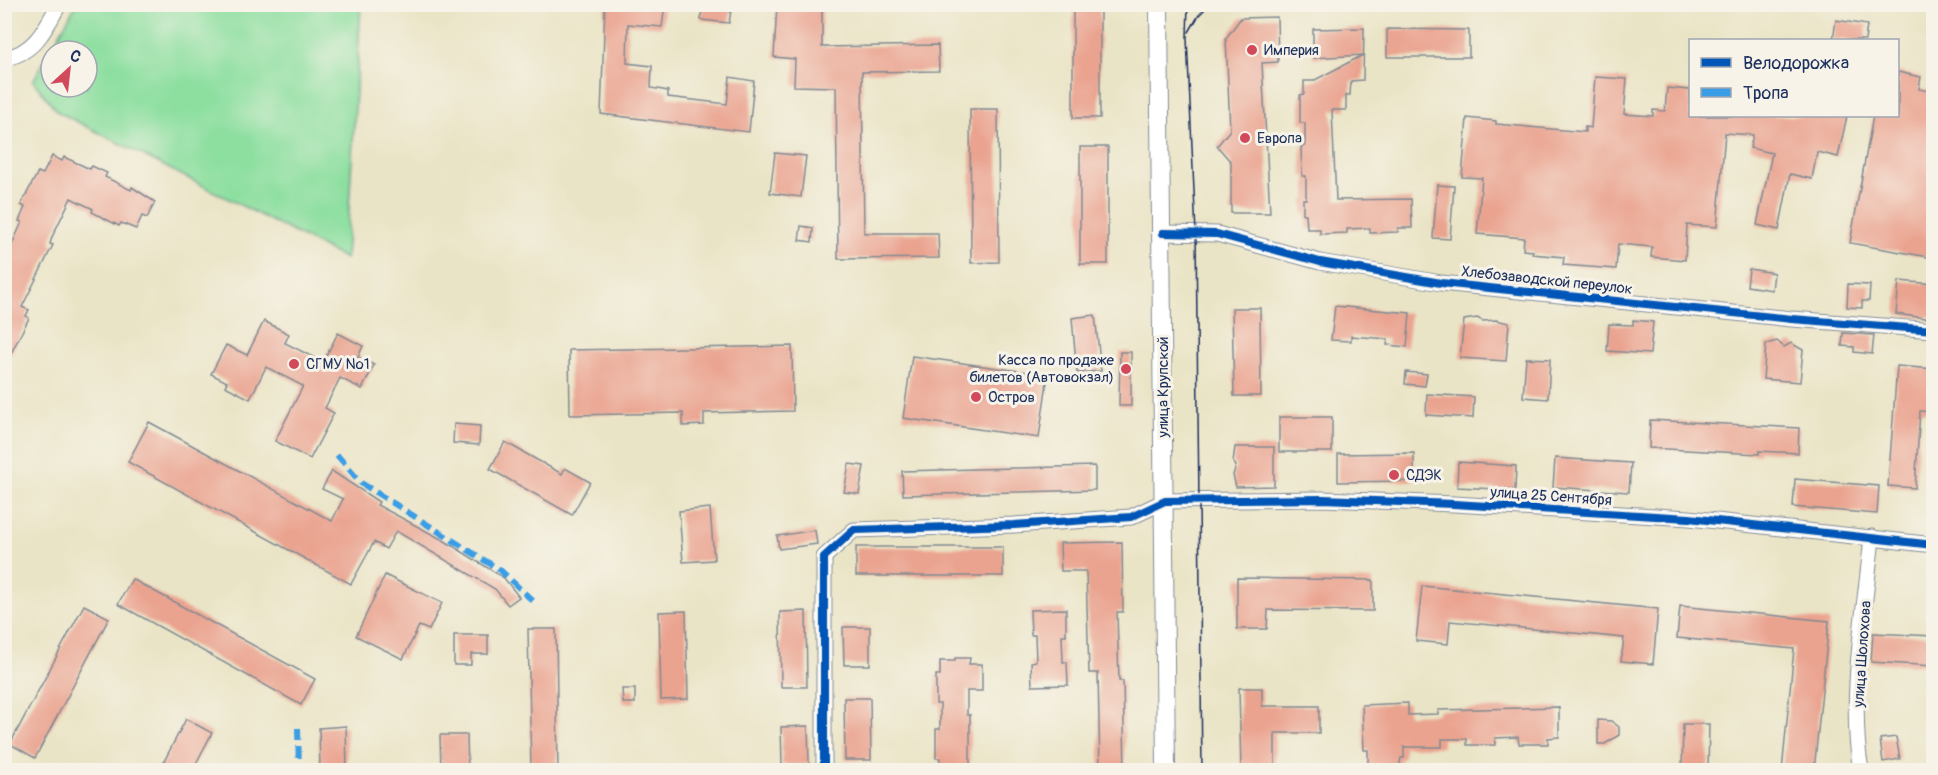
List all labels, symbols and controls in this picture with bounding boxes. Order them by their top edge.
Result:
north arrow [39,39,99,99]
legend [1689,39,1899,117]
place label: Империя [1264,41,1319,60]
marker: Империя [1245,43,1259,57]
text: С [66,45,84,68]
text: Велодорожка [1743,52,1849,75]
text: Тропа [1743,82,1789,105]
place label: Европа [1257,129,1302,148]
marker: Европа [1238,131,1252,145]
street label: Хлебозаводской переулок [1460,262,1634,299]
street label: улица Крупской [1154,337,1173,438]
place label: Касса по продаже билетов (Автовокзал) [969,351,1115,387]
place label: СГМУ №1 [306,355,370,374]
marker: СГМУ №1 [287,357,301,371]
marker: Касса по продаже билетов (Автовокзал) [1119,362,1133,376]
place label: Остров [988,388,1035,407]
marker: Остров [969,390,983,404]
place label: СДЭК [1406,466,1442,485]
marker: СДЭК [1387,468,1401,482]
street label: улица 25 Сентября [1489,483,1612,510]
street label: улица Шолохова [1849,600,1876,709]

